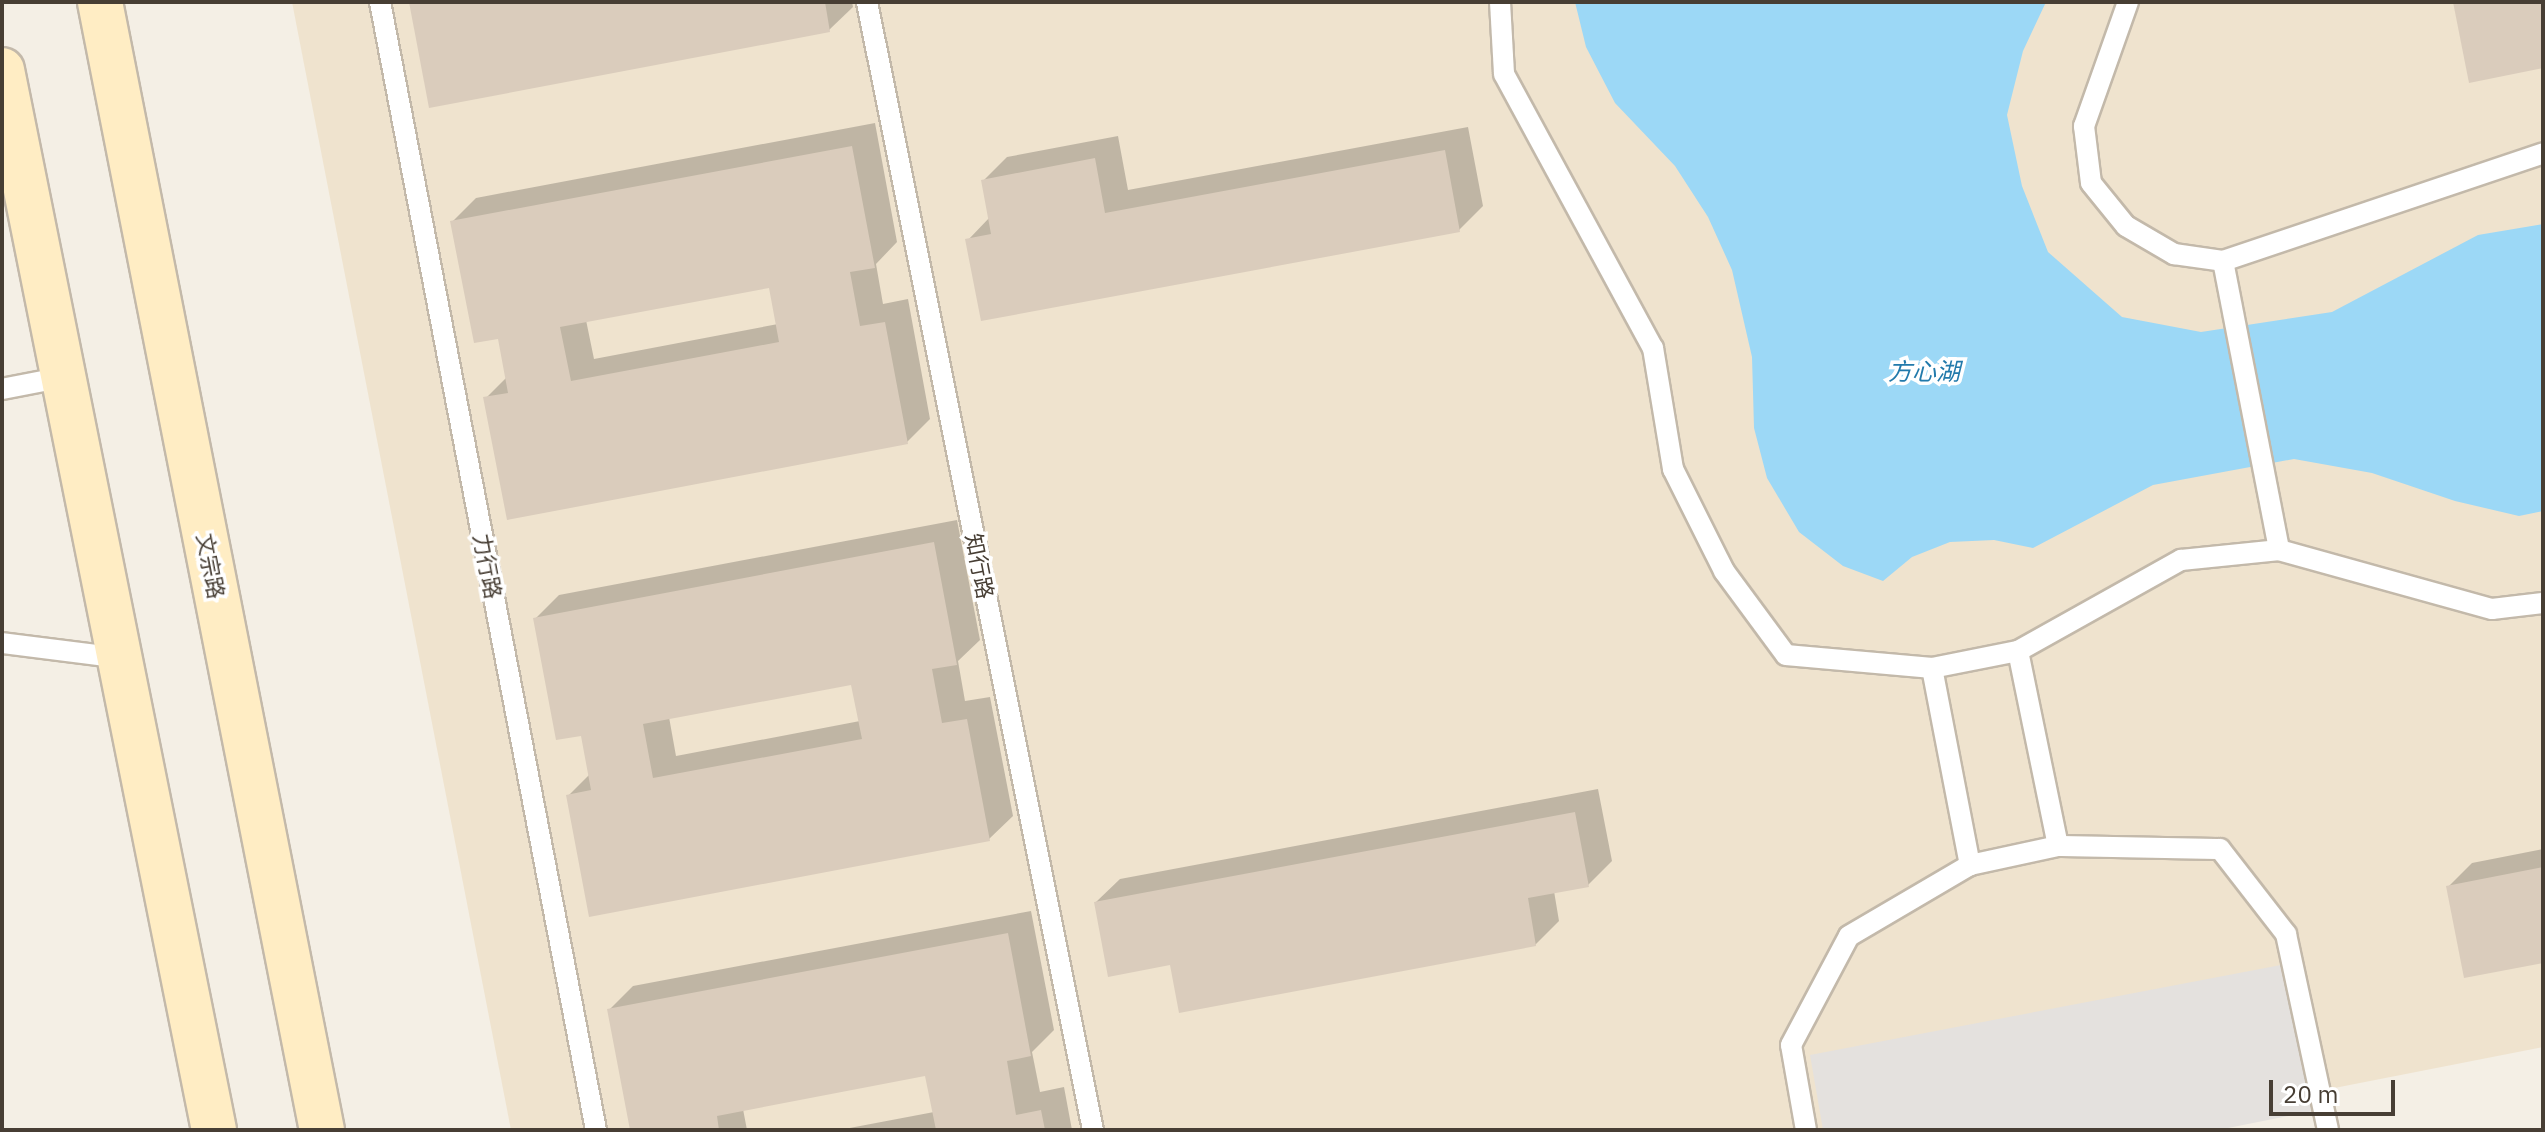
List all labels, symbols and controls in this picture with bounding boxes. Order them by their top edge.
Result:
water label: 方心湖 [1888,358,1960,386]
street label: 文宗路 [192,531,230,601]
street label: 力行路 [469,531,507,601]
street label: 知行路 [961,531,999,601]
scale bar [2273,1064,2399,1114]
text: 20 m [2283,1078,2338,1110]

